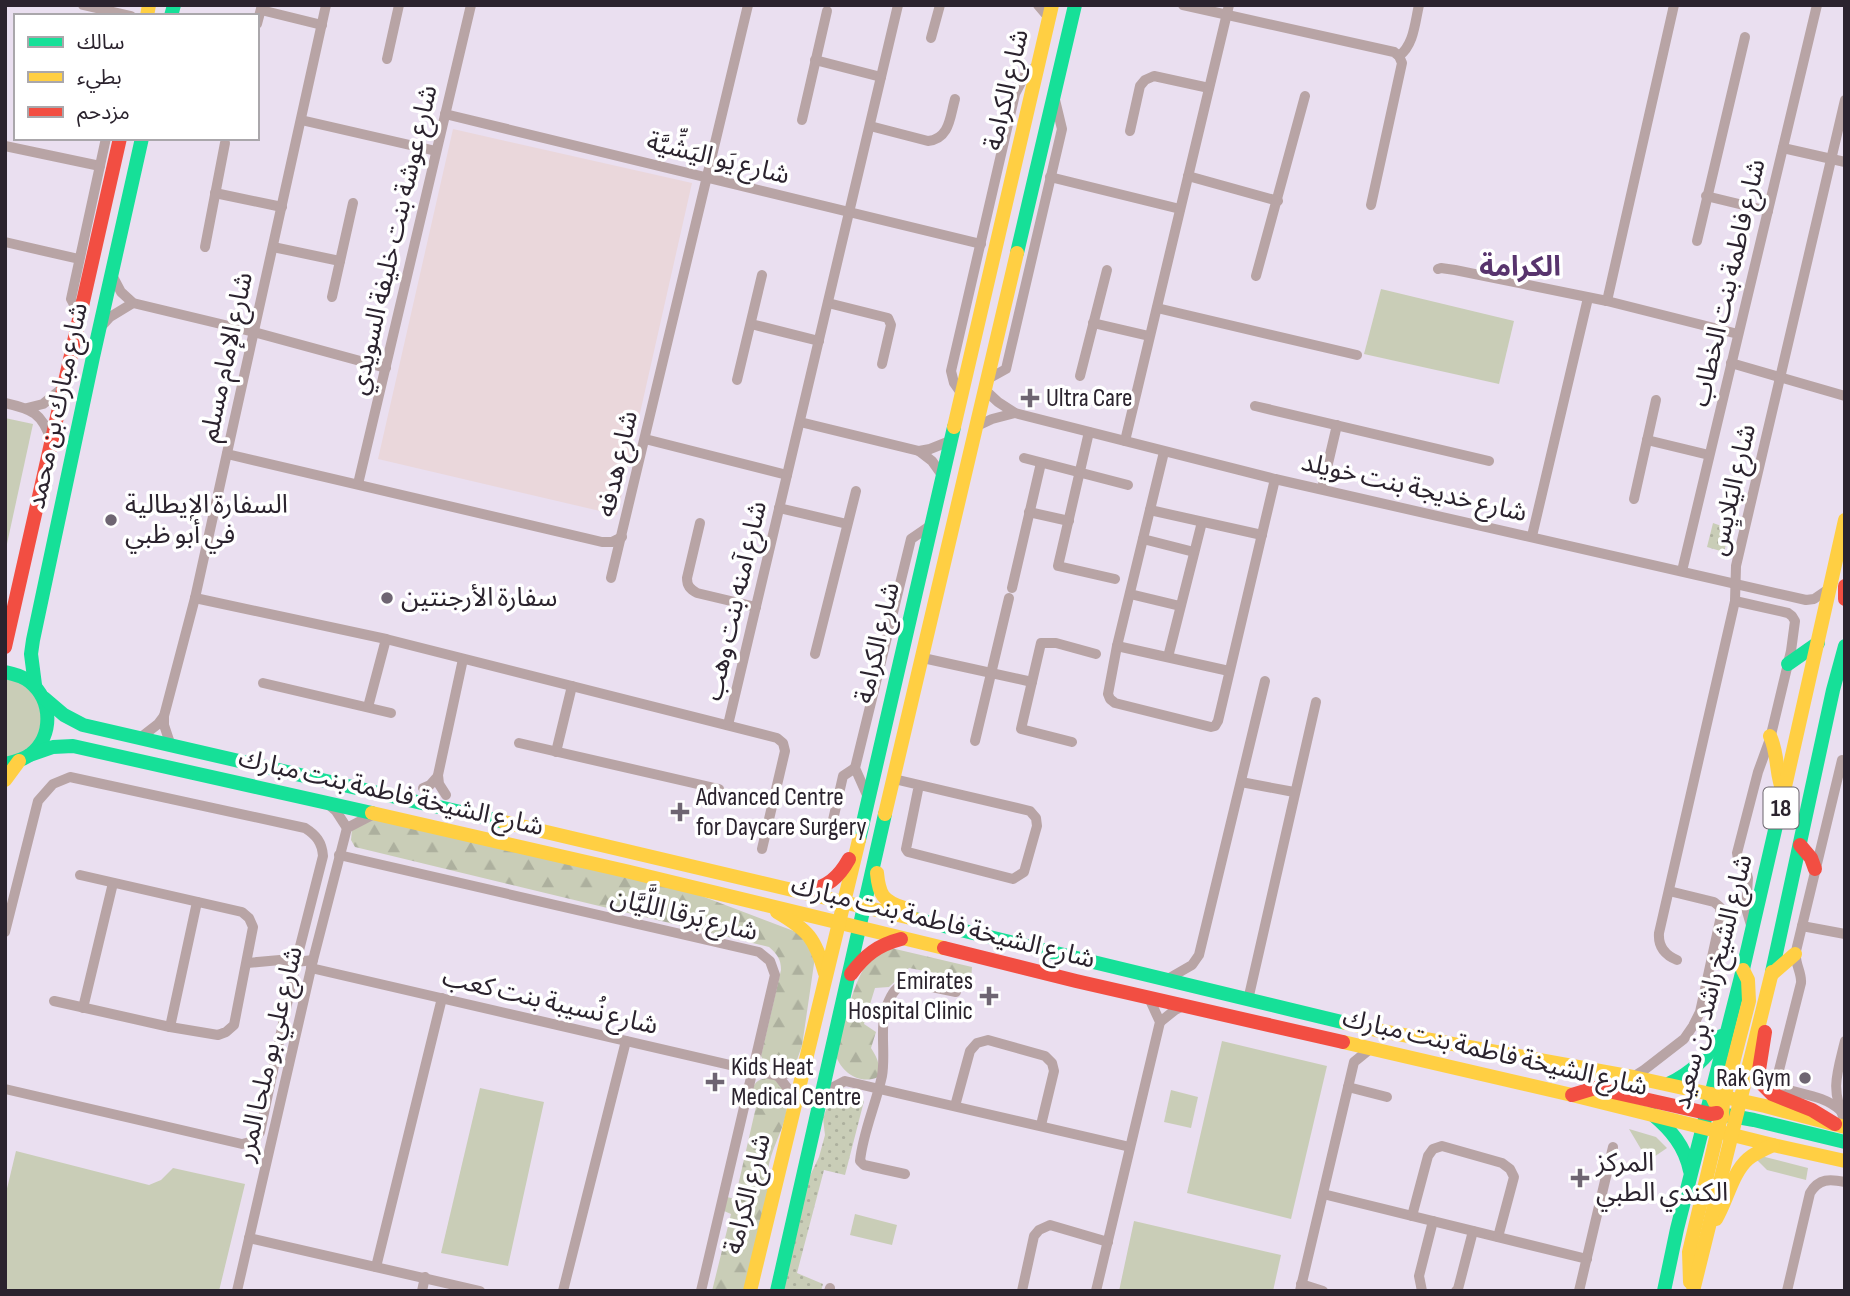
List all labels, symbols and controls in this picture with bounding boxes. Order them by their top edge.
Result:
legend [14,14,259,140]
street label: شارع الكرامة [978,27,1038,154]
text: سالك [77,30,124,55]
text: بطيء [77,65,122,93]
street label: شارع عوشة بنت خليفة السويدي [343,82,448,399]
text: مزدحم [77,100,130,127]
street label: شارع يَو اليَشِّيَّة [643,118,795,194]
street label: شارع فاطمة بنت الخطاب [1685,156,1775,410]
district label: الكرامة [1479,251,1561,284]
street label: شارع الإمام مسلم [194,270,263,445]
street label: شارع مبارك بن محمد [21,300,97,512]
place label: Ultra Care [1046,383,1133,414]
marker: Ultra Care [1020,388,1040,408]
street label: شارع هدفه [591,408,647,520]
street label: شارع اليَلايِس [1703,421,1765,559]
street label: شارع خديجة بنت خويلد [1298,447,1530,531]
place label: السفارة الإيطالية في أبو ظبي [125,490,288,554]
street label: شارع آمنه بنت وهب [698,498,776,704]
marker: السفارة الإيطالية في أبو ظبي [103,512,119,528]
street label: شارع الكرامة [849,580,909,707]
place label: سفارة الأرجنتين [401,583,557,614]
marker: سفارة الأرجنتين [379,590,395,606]
street label: شارع الشيخة فاطمة بنت مبارك [235,743,546,845]
place label: Advanced Centre for Daycare Surgery [695,782,866,843]
road number: 18 [1764,788,1798,828]
marker: Advanced Centre for Daycare Surgery [670,802,690,822]
street label: شارع الشيخ راشد بن سعيد [1666,851,1763,1113]
street label: شارع الشيخة فاطمة بنت مبارك [787,870,1098,978]
street label: شارع بَرقا اللَّيَّان [607,874,763,950]
street label: شارع علي بو ملحا المرر [230,943,313,1166]
street label: شارع نُسيبة بنت كعب [439,959,662,1044]
place label: Emirates Hospital Clinic [848,966,973,1027]
marker: Emirates Hospital Clinic [979,986,999,1006]
street label: شارع الشيخة فاطمة بنت مبارك [1339,1003,1650,1105]
place label: Kids Heat Medical Centre [731,1052,861,1113]
place label: Rak Gym [1716,1063,1791,1094]
marker: Rak Gym [1797,1070,1813,1086]
marker: Kids Heat Medical Centre [705,1072,725,1092]
street label: شارع الكرامة [718,1131,780,1258]
place label: المركز الكندي الطبي [1595,1148,1728,1212]
marker: المركز الكندي الطبي [1570,1168,1590,1188]

